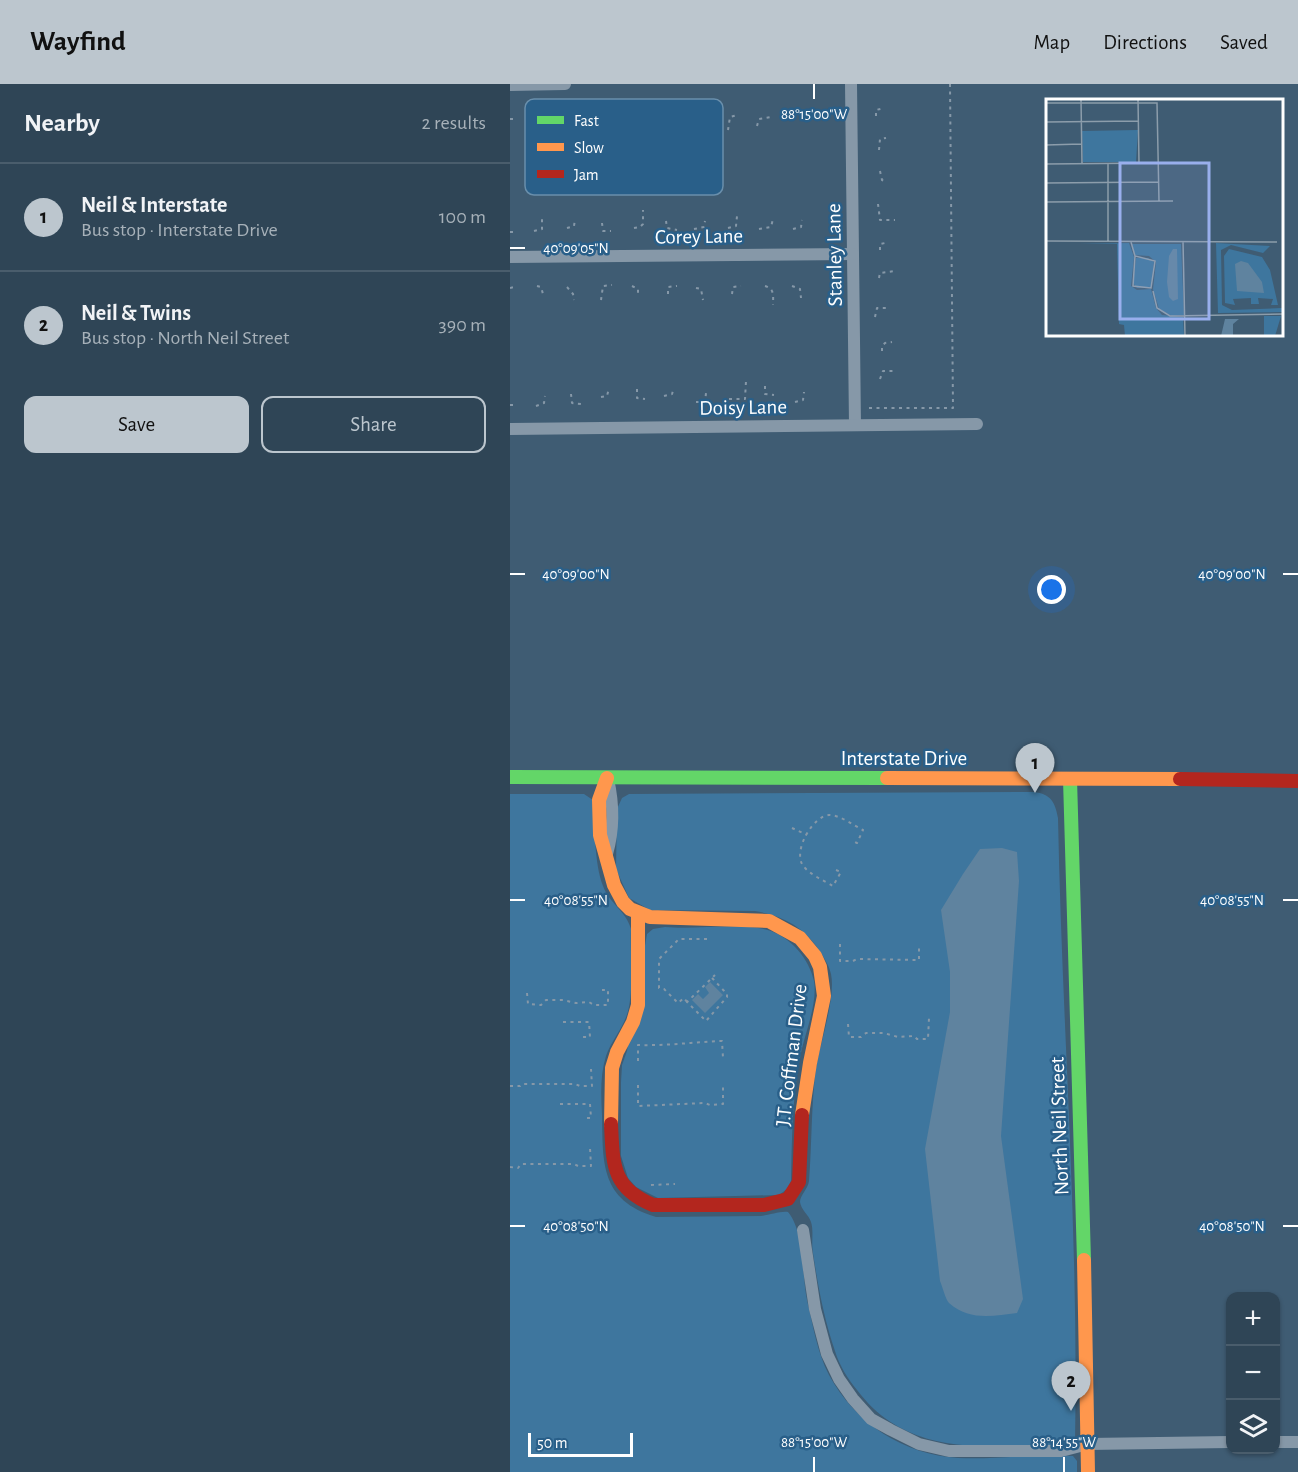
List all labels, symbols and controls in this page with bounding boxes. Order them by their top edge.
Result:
text: Wayfind [30,28,126,56]
text: Map [1034,32,1070,53]
text: Directions [1103,32,1187,53]
text: Saved [1220,32,1268,53]
legend [525,99,723,195]
inset map [1046,99,1283,336]
text: 88°15'00"W [781,107,848,122]
text: Nearby [24,110,100,136]
text: 2 results [422,113,486,133]
text: Fast [574,113,599,129]
text: Slow [574,140,604,156]
text: Jam [574,167,599,183]
text: Neil & Interstate [81,194,228,216]
street label: Stanley Lane [823,203,846,307]
text: 1 [40,207,47,227]
text: 100 m [439,207,486,227]
text: Bus stop · Interstate Drive [81,220,278,240]
street label: Corey Lane [655,225,743,248]
text: 40°09'05"N [543,241,609,256]
text: Neil & Twins [81,302,191,324]
text: 2 [39,315,48,335]
text: 390 m [439,315,486,335]
text: Bus stop · North Neil Street [81,328,289,348]
button: Save [24,396,249,453]
button: Share [261,396,486,453]
street label: Doisy Lane [699,396,787,419]
text: 40°09'00"N [542,567,610,582]
text: 40°09'00"N [1198,567,1266,582]
your location [1037,575,1066,604]
pin: 1 [1016,744,1054,793]
street label: Interstate Drive [841,748,967,769]
text: 40°08'55"N [544,893,608,908]
text: 40°08'55"N [1200,893,1264,908]
street label: J.T. Coffman Drive [772,983,811,1127]
street label: North Neil Street [1047,1056,1072,1196]
text: 40°08'50"N [543,1219,609,1234]
text: 40°08'50"N [1199,1219,1265,1234]
map controls [1226,1292,1280,1454]
button: + [1226,1292,1280,1346]
button: − [1226,1346,1280,1400]
pin: 2 [1052,1362,1090,1411]
button: layers [1226,1400,1280,1454]
scale bar [528,1430,633,1458]
text: 50 m [537,1435,568,1451]
text: 88°15'00"W [781,1435,848,1450]
text: 88°14'55"W [1032,1435,1097,1450]

